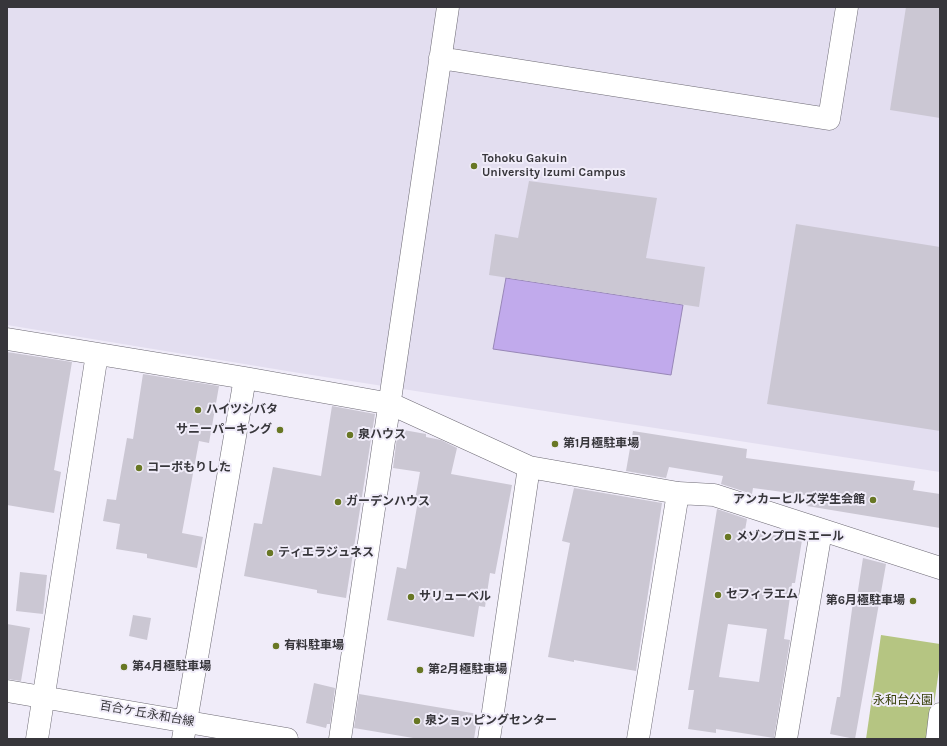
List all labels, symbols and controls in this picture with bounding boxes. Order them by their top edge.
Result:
place label: Tohoku Gakuin University Izumi Campus [482,152,626,180]
marker: Tohoku Gakuin University Izumi Campus [469,161,479,171]
place label: ハイツシバタ [206,403,278,417]
marker: ハイツシバタ [193,405,203,415]
place label: サニーパーキング [176,423,272,437]
marker: サニーパーキング [275,425,285,435]
place label: 泉ハウス [358,428,406,442]
marker: 泉ハウス [345,430,355,440]
place label: 第1月極駐車場 [563,437,639,451]
marker: 第1月極駐車場 [550,439,560,449]
place label: コーポもりした [147,461,231,475]
marker: コーポもりした [134,463,144,473]
place label: アンカーヒルズ学生会館 [733,493,865,507]
place label: ガーデンハウス [346,495,430,509]
marker: アンカーヒルズ学生会館 [868,495,878,505]
marker: ガーデンハウス [333,497,343,507]
place label: メゾンプロミエール [736,530,844,544]
marker: メゾンプロミエール [723,532,733,542]
place label: ティエラジュネス [278,546,374,560]
marker: ティエラジュネス [265,548,275,558]
place label: セフィラエム [726,588,798,602]
place label: サリューベル [419,590,491,604]
marker: セフィラエム [713,590,723,600]
marker: サリューベル [406,592,416,602]
place label: 第6月極駐車場 [826,594,905,608]
marker: 第6月極駐車場 [908,596,918,606]
place label: 有料駐車場 [284,639,344,653]
marker: 有料駐車場 [271,641,281,651]
place label: 第4月極駐車場 [132,660,211,674]
marker: 第4月極駐車場 [119,662,129,672]
place label: 第2月極駐車場 [428,663,507,677]
marker: 第2月極駐車場 [415,665,425,675]
park label: 永和台公園 [873,694,933,708]
street label: 百合ケ丘永和台線 [98,699,196,729]
place label: 泉ショッピングセンター [425,714,557,728]
marker: 泉ショッピングセンター [412,716,422,726]

